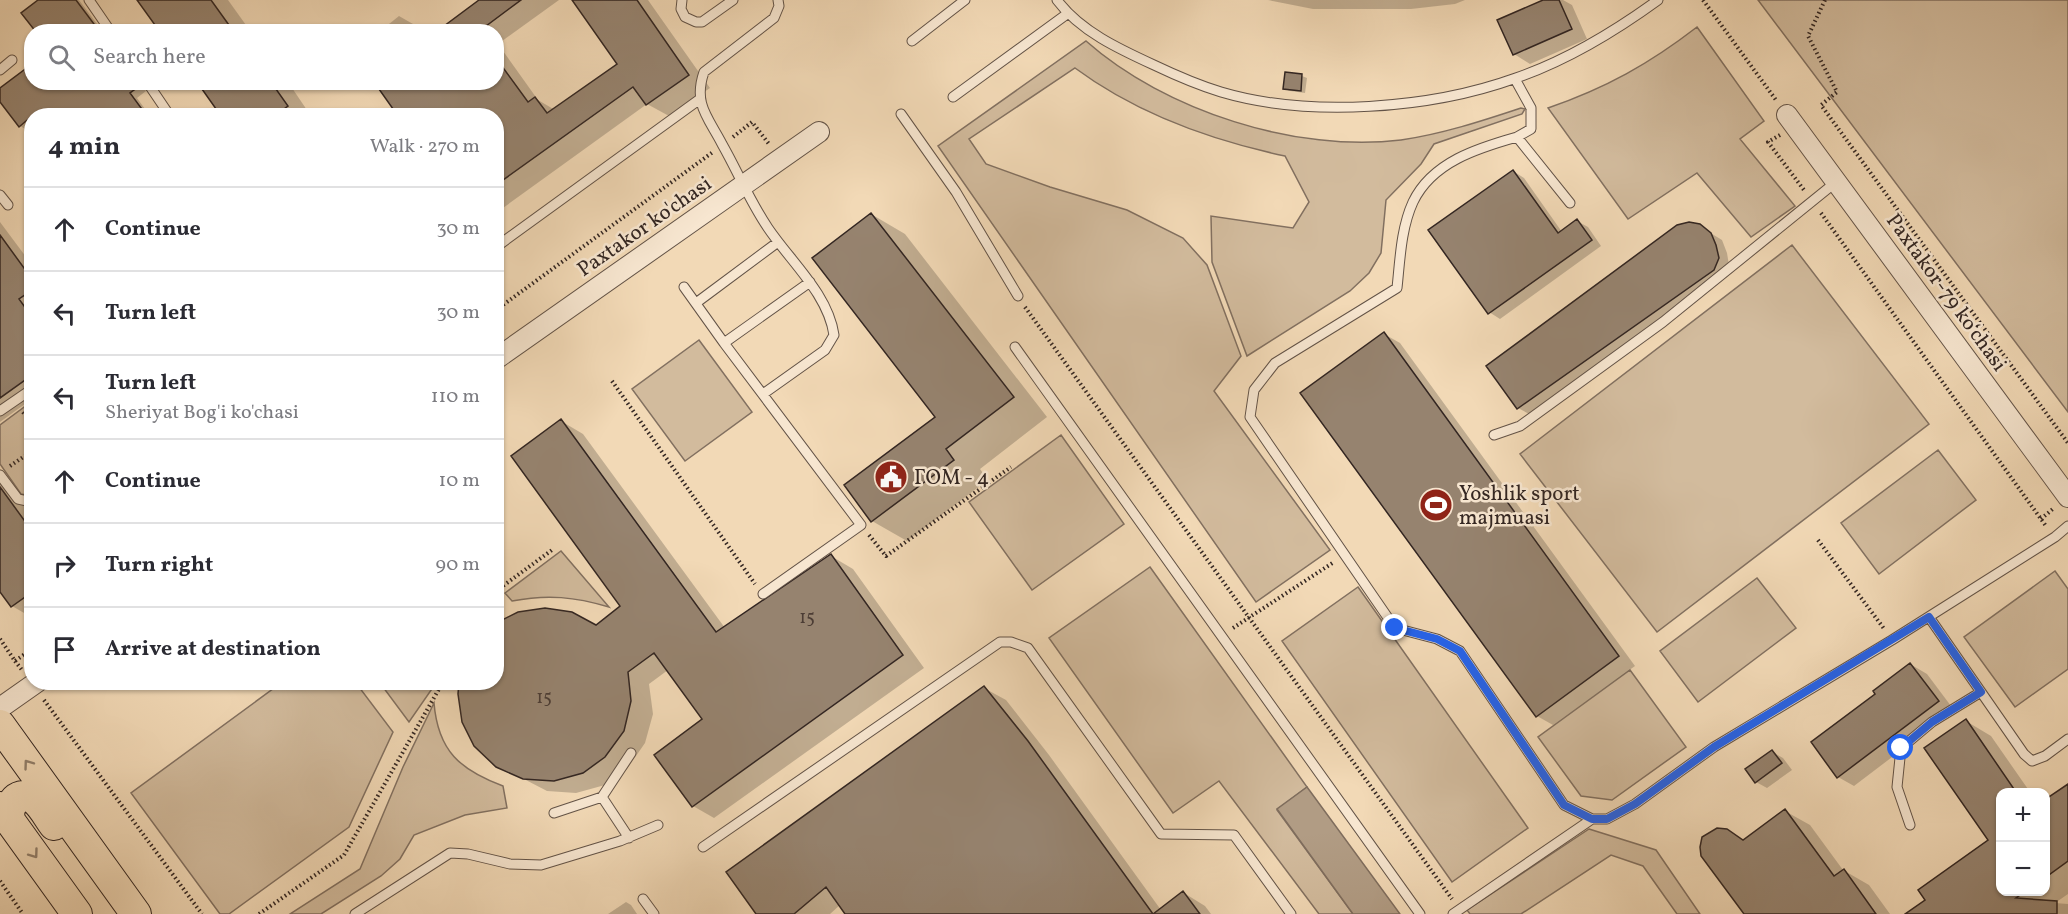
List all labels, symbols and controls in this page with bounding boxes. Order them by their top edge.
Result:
search box [24,24,504,90]
icon: search [45,41,78,74]
text: Search here [93,42,206,73]
text: 4 min [48,129,120,165]
text: Walk · 270 m [370,133,480,161]
street label: Paxtakor ko'chasi [572,170,718,284]
street label: Paxtakor-79 ko‘chasi [1879,208,2013,378]
icon: ahead [48,213,81,246]
text: Continue [105,214,201,245]
text: 30 m [436,215,480,243]
icon: left [48,297,81,330]
text: Turn left [105,298,196,329]
text: 30 m [436,299,480,327]
text: Turn left [105,368,196,399]
icon: left [48,381,81,414]
text: 110 m [431,383,480,411]
text: Sheriyat Bog'i ko'chasi [105,399,299,427]
public building icon: ГОМ - 4 [873,459,909,495]
place label: ГОМ - 4 [914,464,989,493]
icon: ahead [48,465,81,498]
text: Continue [105,466,201,497]
text: 10 m [439,467,480,495]
place label: Yoshlik sport majmuasi [1459,480,1580,533]
sports icon: Yoshlik sport majmuasi [1418,487,1454,523]
icon: right [48,549,81,582]
text: Turn right [105,550,213,581]
text: 90 m [436,551,480,579]
house number: 15 [799,606,815,631]
route end [1381,614,1407,640]
icon: arrive [48,633,81,666]
text: Arrive at destination [105,634,321,665]
house number: 15 [536,686,552,711]
route start [1887,734,1913,760]
one-way arrow [24,760,35,771]
map controls [1996,788,2050,896]
button: + [1996,788,2050,842]
button: − [1996,842,2050,896]
one-way arrow [27,848,38,859]

